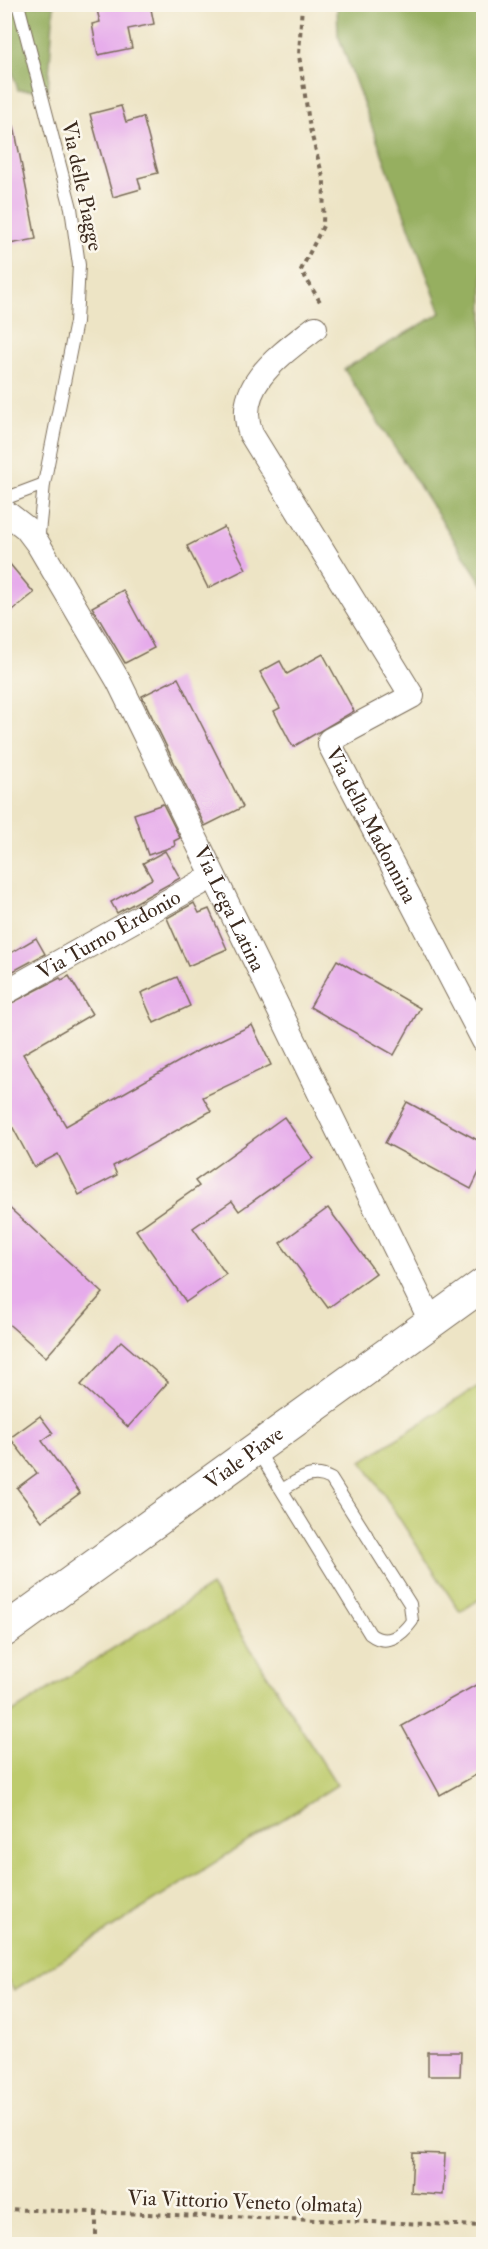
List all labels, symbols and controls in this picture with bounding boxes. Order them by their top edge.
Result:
street label: Via delle Piagge [55,118,109,254]
street label: Via della Madonnina [320,742,424,908]
street label: Via Lega Latina [188,841,272,976]
street label: Via Turno Erdonio [32,883,185,985]
street label: Viale Piave [199,1420,289,1495]
street label: Via Vittorio Veneto (olmata) [127,2184,363,2220]

